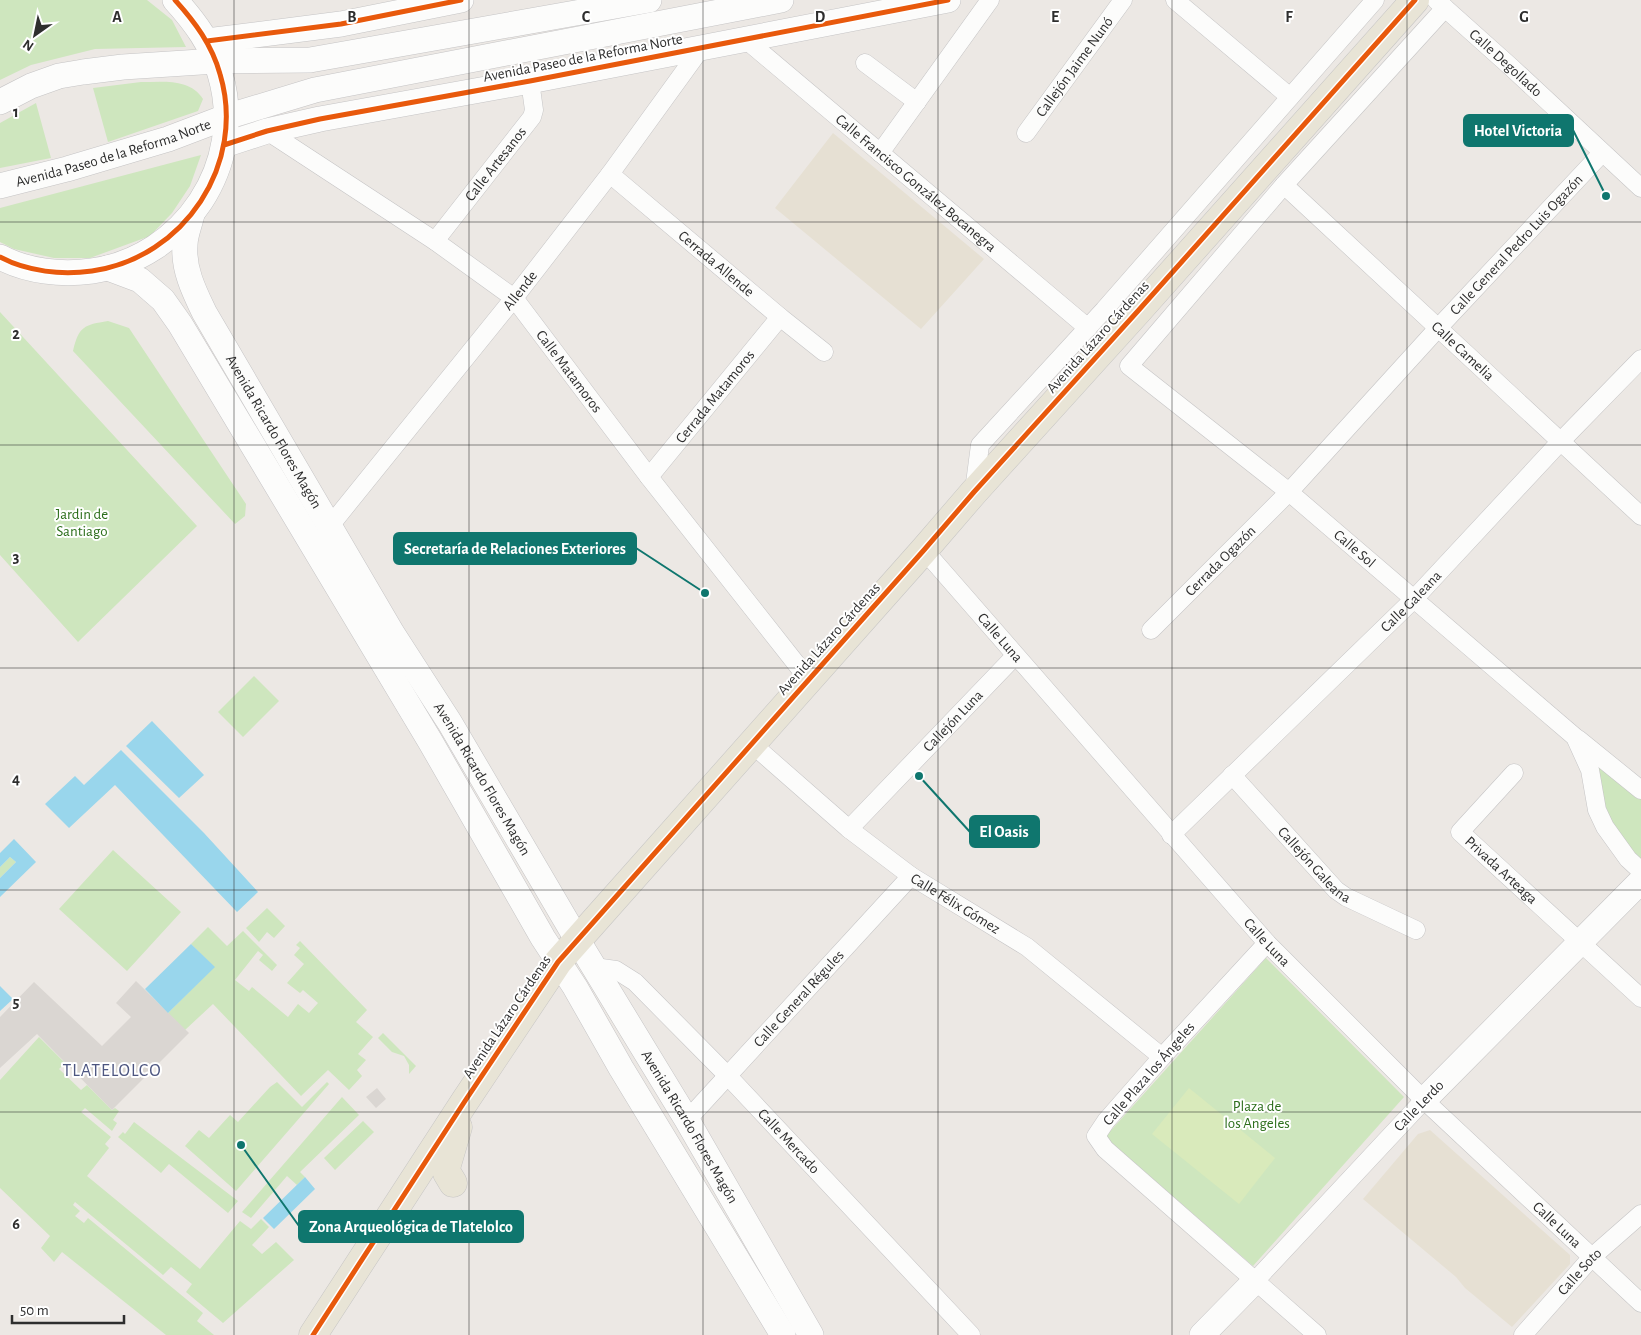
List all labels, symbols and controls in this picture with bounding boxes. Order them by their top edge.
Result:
text: A [112,9,122,25]
text: B [347,9,357,25]
text: C [582,9,591,25]
text: D [815,9,826,25]
text: E [1051,9,1059,25]
text: F [1285,9,1293,25]
text: G [1519,9,1529,25]
north arrow [10,10,60,60]
street label: Callejón Jaime Nunó [1033,14,1116,120]
street label: Calle Degollado [1467,26,1545,99]
street label: Avenida Paseo de la Reforma Norte [482,31,684,85]
text: N [21,37,36,54]
text: 1 [13,104,19,120]
street label: Calle Francisco González Bocanegra [833,111,999,255]
callout: Hotel Victoria [1464,115,1573,146]
street label: Avenida Paseo de la Reforma Norte [14,116,213,189]
text: Hotel Victoria [1474,123,1563,139]
street label: Calle Artesanos [462,124,529,204]
street label: Calle General Pedro Luis Ogazón [1447,171,1585,318]
street label: Cerrada Allende [676,228,757,299]
street label: Allende [500,268,540,313]
street label: Avenida Lázaro Cárdenas [1044,278,1152,396]
street label: Calle Camelia [1429,318,1497,383]
text: 2 [12,326,20,342]
street label: Calle Matamoros [534,327,605,415]
street label: Cerrada Matamoros [673,347,757,446]
street label: Avenida Ricardo Flores Magón [223,352,325,511]
park label: Jardin de Santiago [56,507,108,539]
street label: Cerrada Ogazón [1182,523,1258,599]
street label: Calle Sol [1331,527,1379,570]
callout: Secretaría de Relaciones Exteriores [394,533,636,564]
text: Secretaría de Relaciones Exteriores [404,541,626,557]
text: 3 [13,549,20,565]
street label: Calle Galeana [1378,567,1444,635]
street label: Avenida Lázaro Cárdenas [775,580,883,698]
street label: Calle Luna [975,610,1026,665]
street label: Callejón Luna [920,687,986,754]
street label: Avenida Ricardo Flores Magón [431,700,533,858]
text: 4 [12,771,20,787]
callout: El Oasis [970,816,1039,847]
text: El Oasis [979,824,1029,840]
street label: Callejón Galeana [1275,824,1353,906]
street label: Privada Arteaga [1462,833,1540,907]
street label: Calle Félix Gómez [908,870,1003,936]
street label: Calle Luna [1241,915,1293,969]
street label: Calle General Régules [751,947,847,1050]
street label: Avenida Lázaro Cárdenas [460,953,554,1081]
text: 5 [13,994,20,1010]
street label: Calle Plaza los Ángeles [1099,1018,1198,1128]
street label: Avenida Ricardo Flores Magón [639,1047,741,1206]
district label: TLATELOLCO [62,1062,162,1080]
street label: Calle Lerdo [1391,1078,1447,1134]
park label: Plaza de los Angeles [1224,1099,1290,1131]
street label: Calle Mercado [755,1106,823,1176]
street label: Calle Luna [1530,1199,1584,1251]
callout: Zona Arqueológica de Tlatelolco [299,1211,523,1242]
text: 6 [12,1216,20,1232]
text: Zona Arqueológica de Tlatelolco [309,1219,513,1235]
street label: Calle Soto [1555,1245,1604,1298]
scale bar [12,1292,125,1324]
text: 50 m [20,1303,49,1318]

